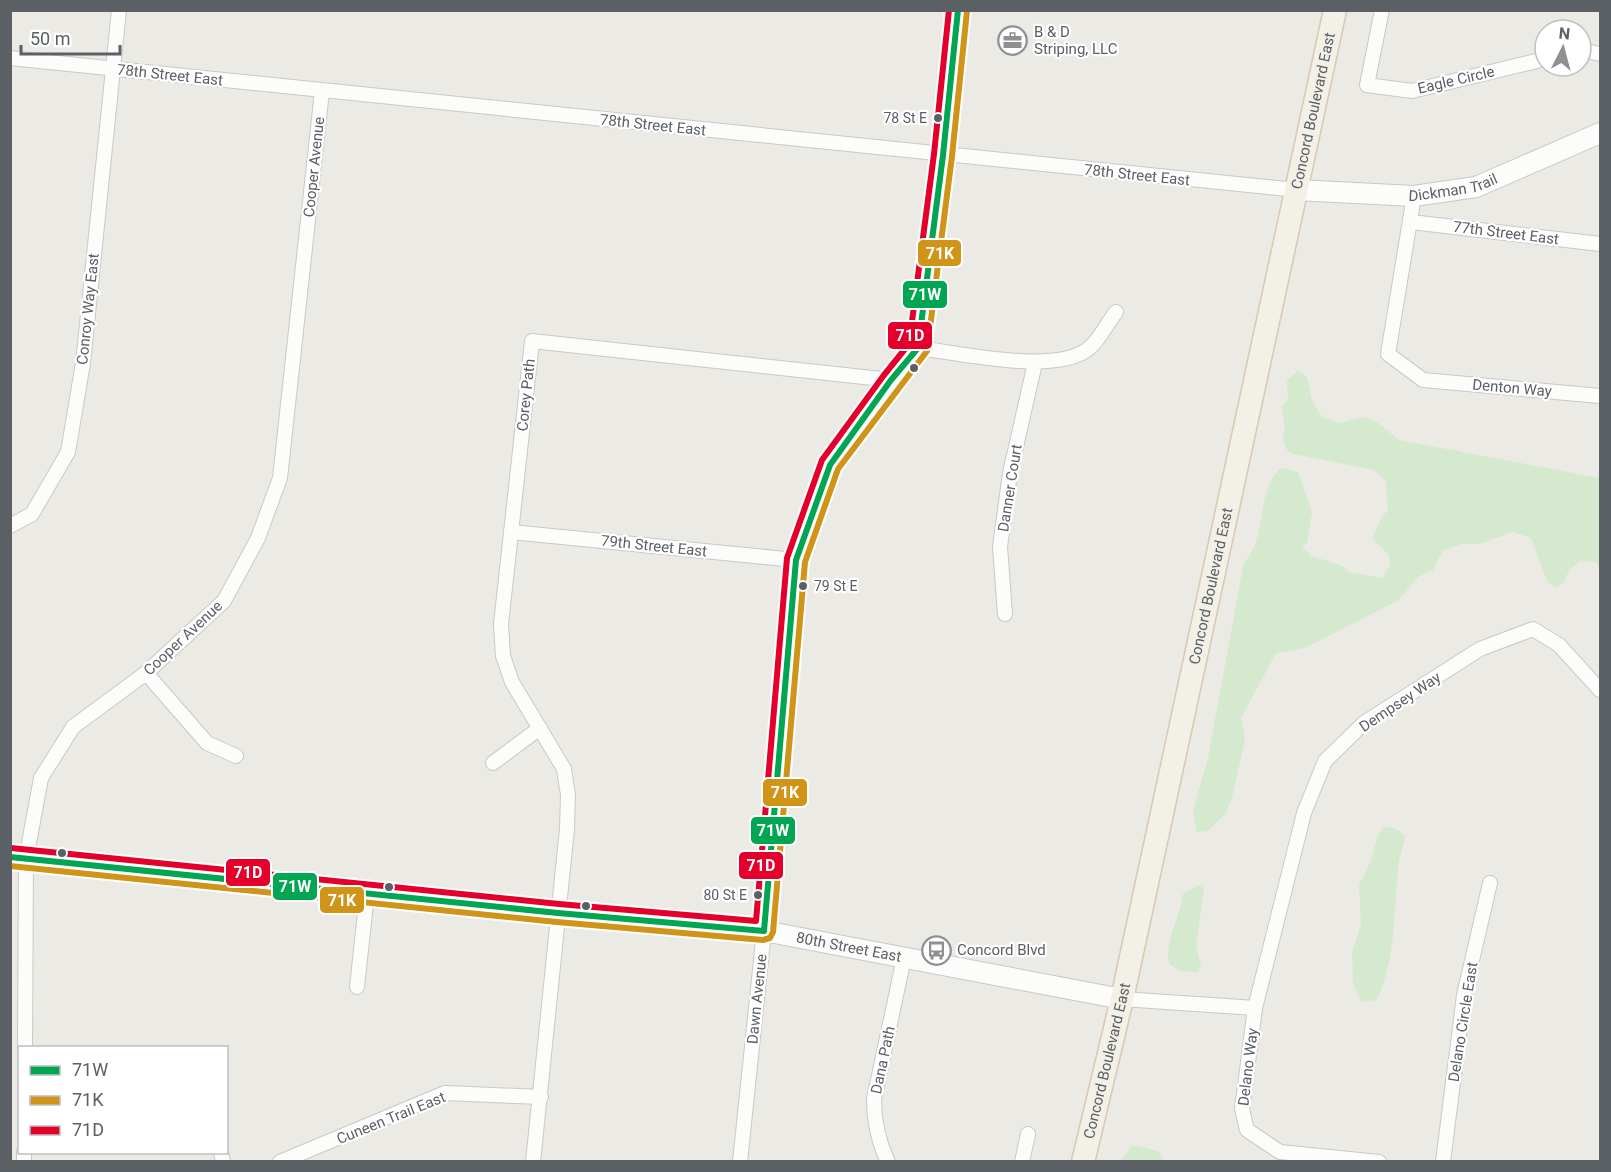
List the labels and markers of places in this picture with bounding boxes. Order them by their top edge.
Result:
place label: B & D Striping, LLC [1034,23,1118,58]
office icon: B & D Striping, LLC [997,25,1029,57]
place label: 78 St E [883,110,927,126]
marker: 78 St E [932,112,944,124]
unlabelled marker [908,362,920,374]
place label: 79 St E [814,578,858,594]
marker: 79 St E [797,580,809,592]
unlabelled marker [56,847,68,859]
unlabelled marker [383,881,395,893]
place label: 80 St E [703,887,747,903]
marker: 80 St E [752,889,764,901]
unlabelled marker [580,900,592,912]
bus stop icon: Concord Blvd [920,934,952,966]
place label: Concord Blvd [957,941,1046,959]

